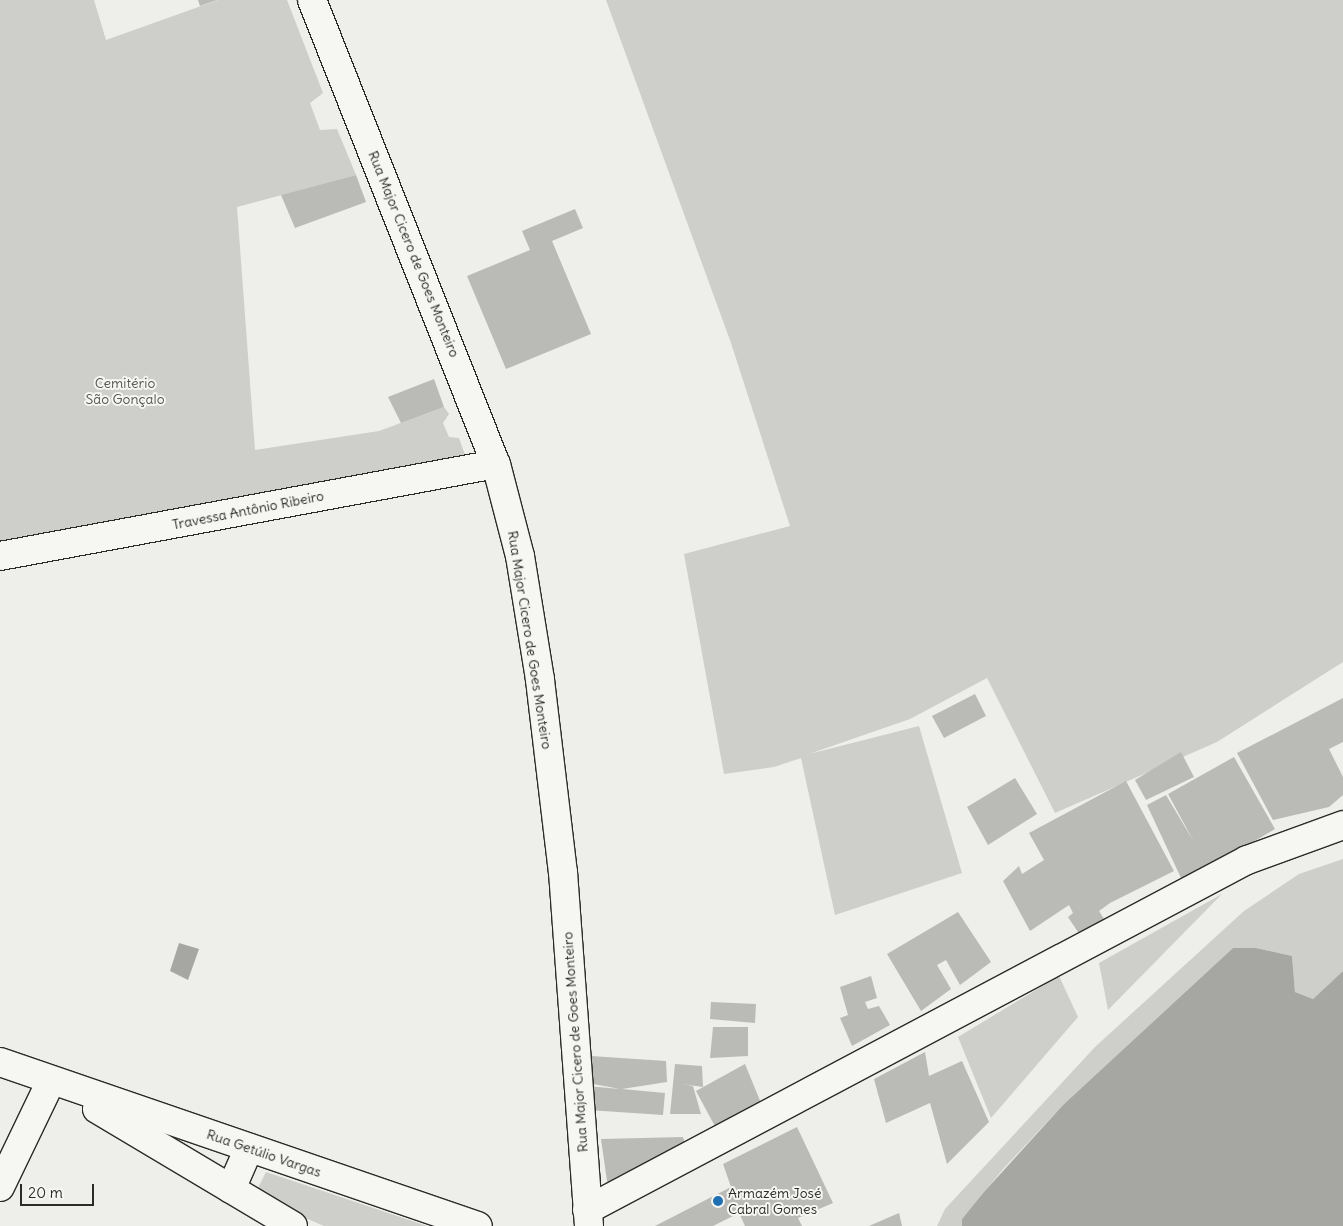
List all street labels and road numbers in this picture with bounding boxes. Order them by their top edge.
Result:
street label: Rua Major Cicero de Goes Monteiro [365,148,463,360]
street label: Travessa Antônio Ribeiro [171,487,325,533]
street label: Rua Major Cicero de Goes Monteiro [504,529,556,751]
street label: Rua Major Cicero de Goes Monteiro [559,931,591,1153]
street label: Rua Getúlio Vargas [204,1125,324,1181]

